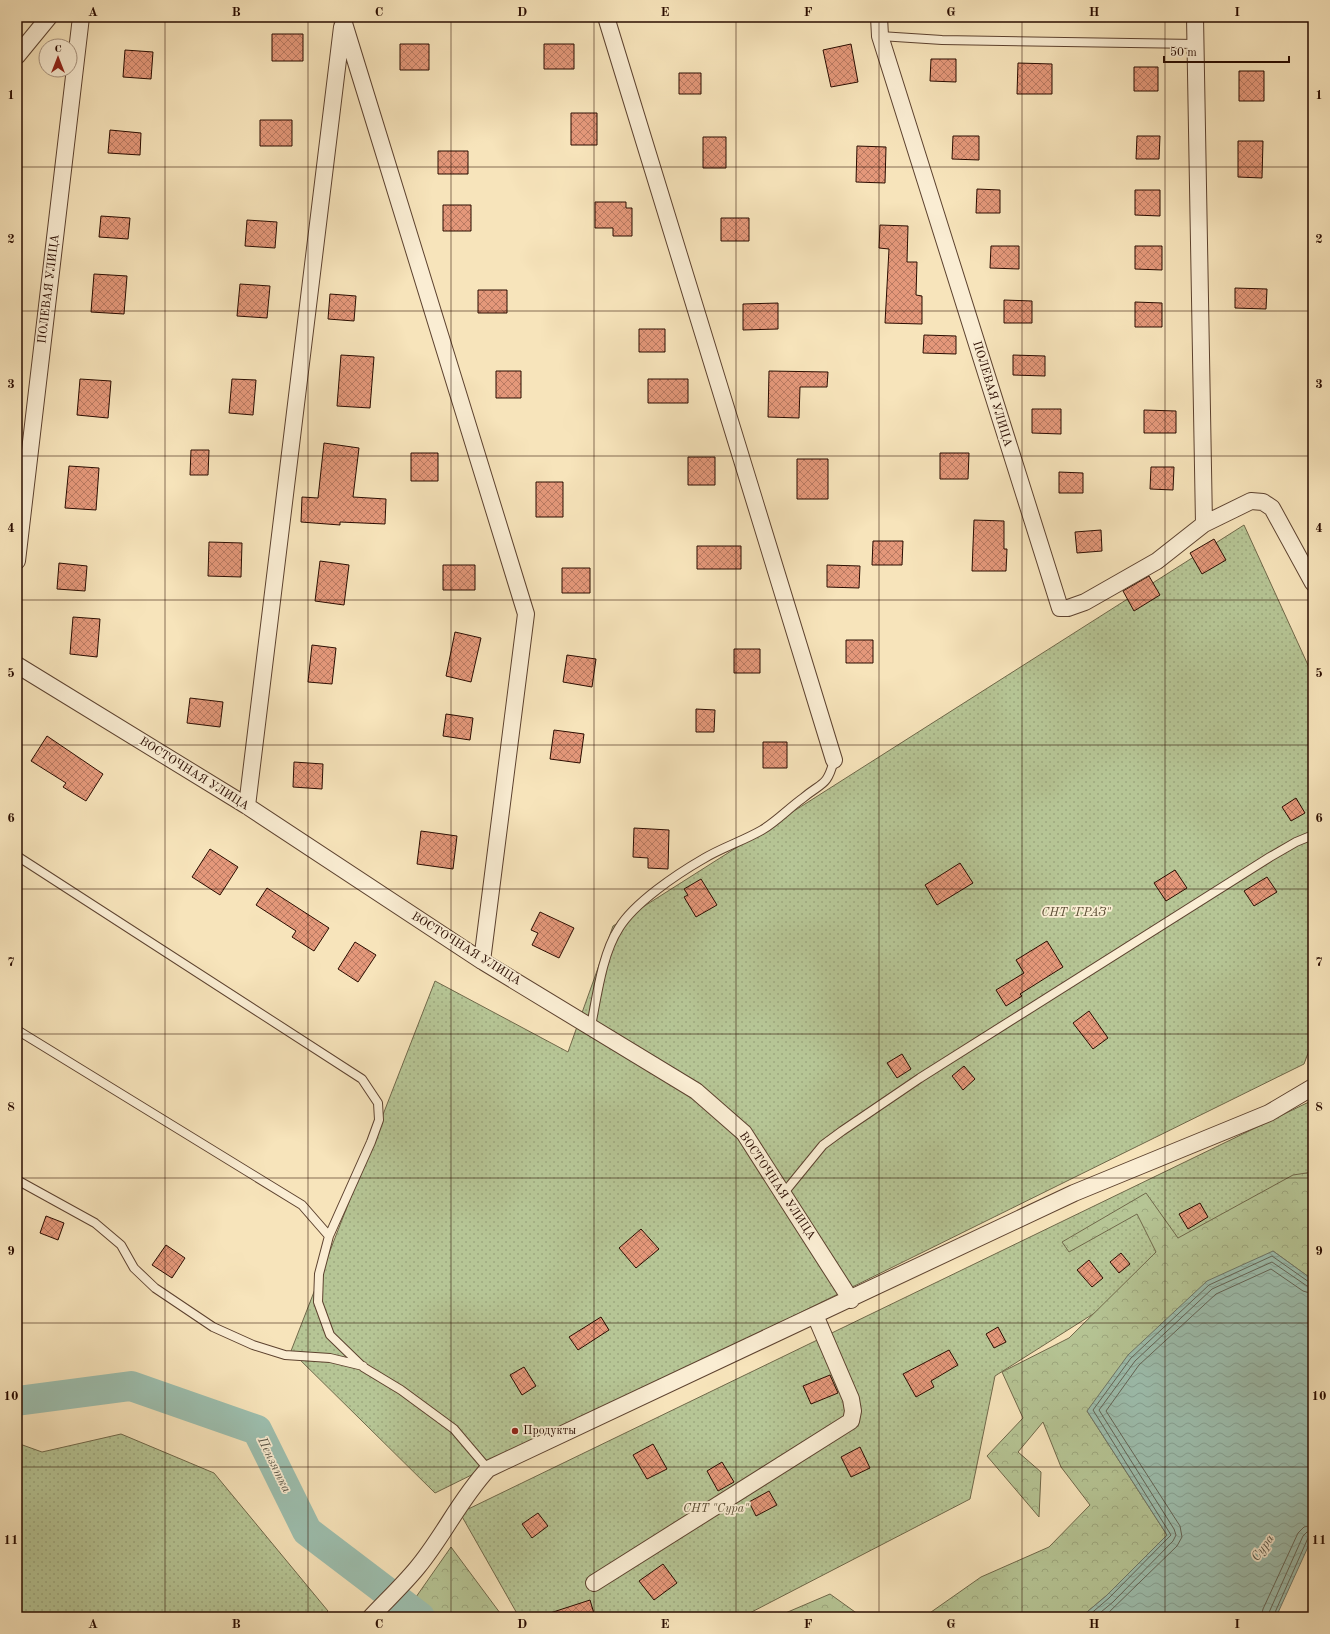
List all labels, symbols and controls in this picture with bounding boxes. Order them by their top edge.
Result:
text: A [88,6,98,19]
text: B [231,6,241,19]
text: C [375,6,383,19]
text: D [517,6,527,19]
text: E [661,6,670,19]
text: F [804,6,813,19]
text: G [946,6,956,19]
text: H [1089,6,1100,19]
text: I [1234,6,1240,19]
north arrow [38,38,78,78]
scale bar [1164,38,1289,64]
text: С [54,44,62,55]
text: 50 m [1170,46,1197,59]
text: 1 [7,89,15,102]
text: 1 [1315,89,1323,102]
text: 2 [7,233,15,246]
text: 2 [1315,233,1323,246]
street label: ПОЛЕВАЯ УЛИЦА [36,234,62,344]
street label: ПОЛЕВАЯ УЛИЦА [970,340,1014,448]
text: 3 [7,378,15,391]
text: 3 [1315,378,1323,391]
text: 4 [7,522,15,535]
text: 4 [1315,522,1323,535]
text: 5 [7,667,15,680]
text: 5 [1315,667,1323,680]
street label: ВОСТОЧНАЯ УЛИЦА [137,735,251,813]
text: 6 [7,812,15,825]
text: 6 [1315,812,1323,825]
park label: СНТ "ГРАЗ" [1041,906,1112,919]
street label: ВОСТОЧНАЯ УЛИЦА [409,910,523,988]
text: 7 [7,956,15,969]
text: 7 [1315,956,1323,969]
text: 8 [7,1101,15,1114]
text: 8 [1315,1101,1323,1114]
street label: ВОСТОЧНАЯ УЛИЦА [737,1130,817,1242]
text: 9 [7,1245,15,1258]
text: 9 [1315,1245,1323,1258]
text: 10 [3,1390,19,1403]
text: 10 [1311,1390,1327,1403]
place label: Продукты [523,1425,576,1437]
marker: Продукты [510,1426,520,1436]
water label: Пензятка [255,1434,293,1495]
park label: СНТ "Сура" [683,1503,750,1515]
water label: Сура [1249,1532,1277,1564]
text: 11 [3,1534,19,1547]
text: 11 [1311,1534,1327,1547]
text: A [88,1618,98,1631]
text: B [231,1618,241,1631]
text: C [375,1618,383,1631]
text: D [517,1618,527,1631]
text: E [661,1618,670,1631]
text: F [804,1618,813,1631]
text: G [946,1618,956,1631]
text: H [1089,1618,1100,1631]
text: I [1234,1618,1240,1631]

